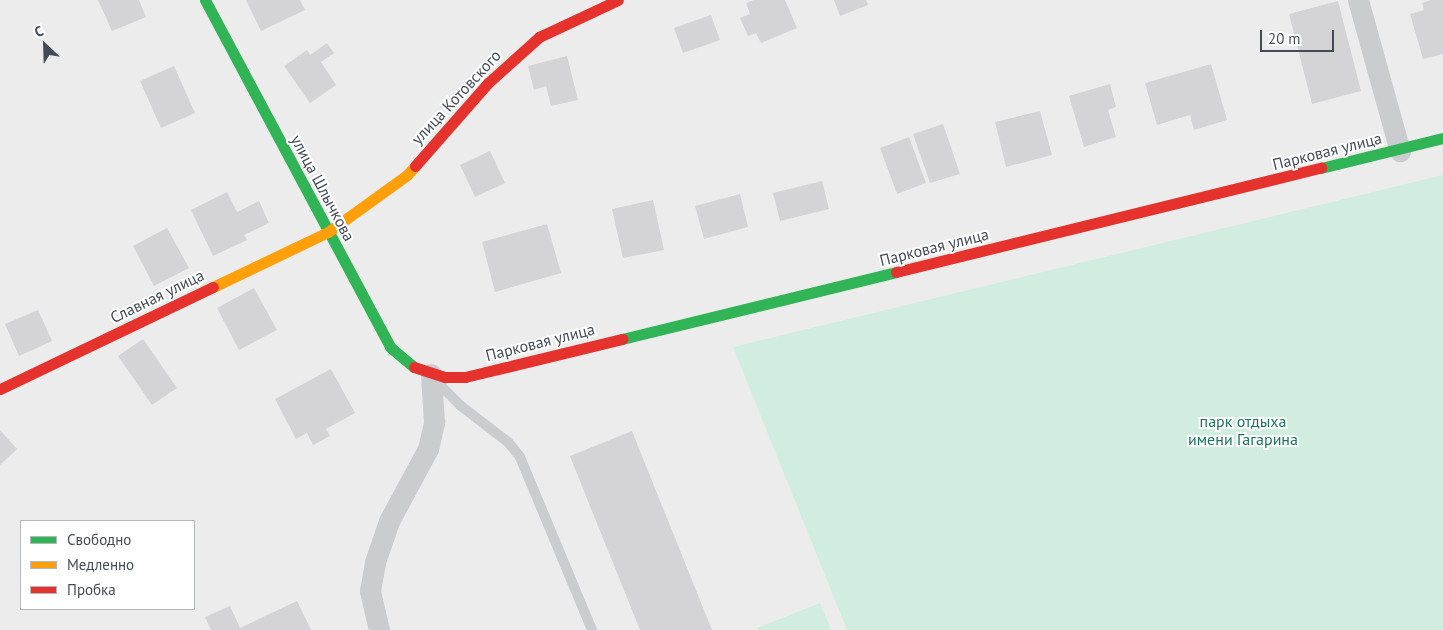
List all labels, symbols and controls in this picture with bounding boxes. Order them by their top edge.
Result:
north arrow [20,20,70,70]
scale bar [1263,20,1337,52]
text: С [32,21,46,41]
text: 20 m [1268,29,1301,48]
street label: улица Котовского [407,46,505,148]
street label: Парковая улица [1270,128,1384,174]
street label: улица Шлычкова [287,132,359,244]
street label: Парковая улица [877,224,991,270]
street label: Славная улица [107,265,207,327]
street label: Парковая улица [483,319,597,365]
park label: парк отдыха имени Гагарина [1188,411,1298,449]
legend [20,520,195,610]
text: Свободно [67,530,131,549]
text: Медленно [67,555,134,574]
text: Пробка [67,580,116,599]

